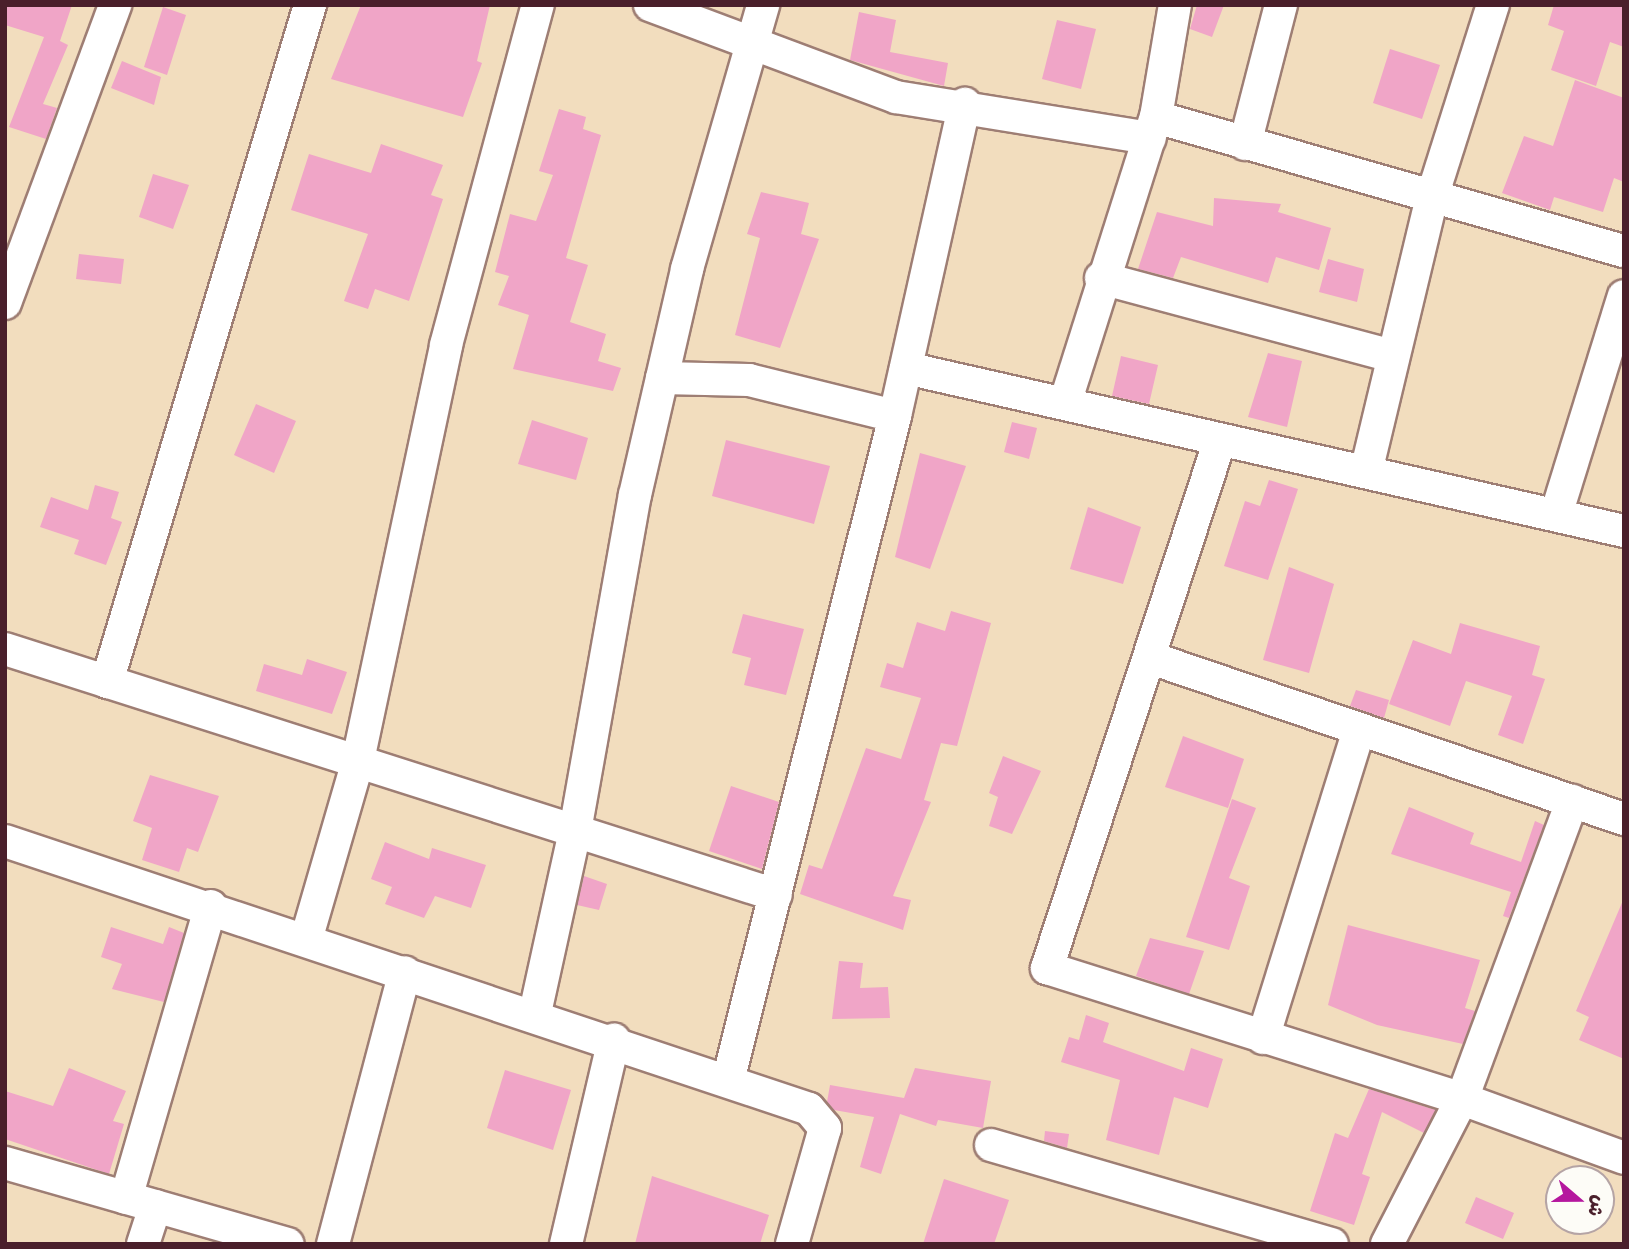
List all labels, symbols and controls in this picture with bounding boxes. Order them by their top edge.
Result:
north arrow [1545,1165,1615,1235]
text: ش [1583,1193,1613,1220]

